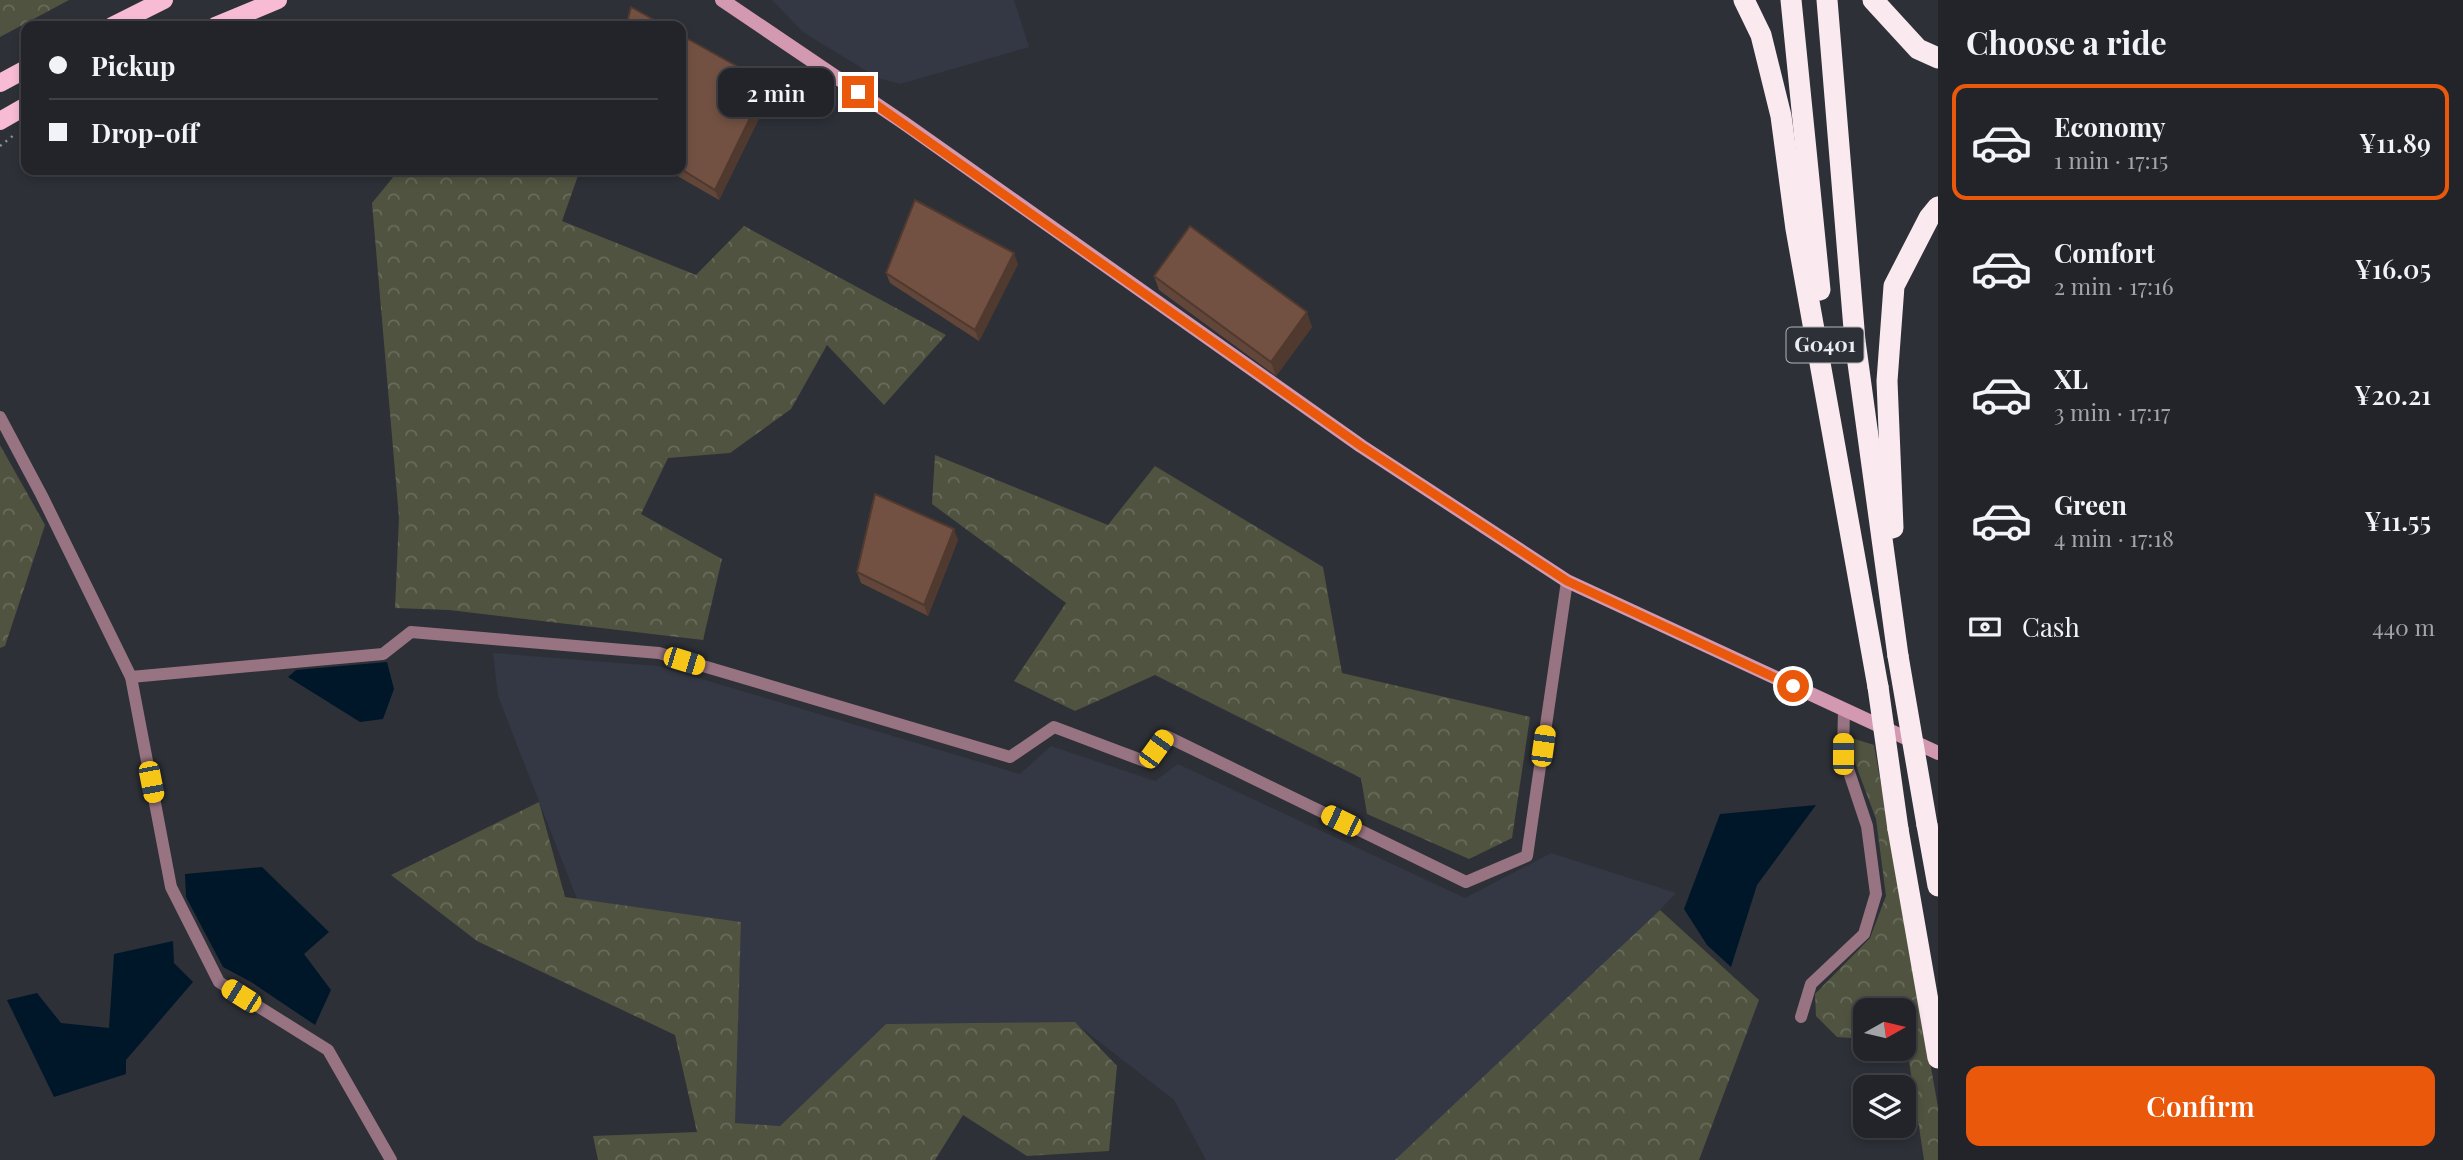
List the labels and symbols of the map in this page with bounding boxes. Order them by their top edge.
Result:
callout: 2 min [718,68,834,116]
route end [842,76,874,108]
road number: G0401 [1786,328,1864,362]
car [661,645,708,677]
route start [1777,670,1809,702]
car [1530,724,1557,768]
car [1136,726,1177,772]
car [1833,733,1854,775]
car [137,759,166,805]
car [1318,802,1365,840]
car [218,976,265,1016]
north arrow [1853,998,1916,1060]

